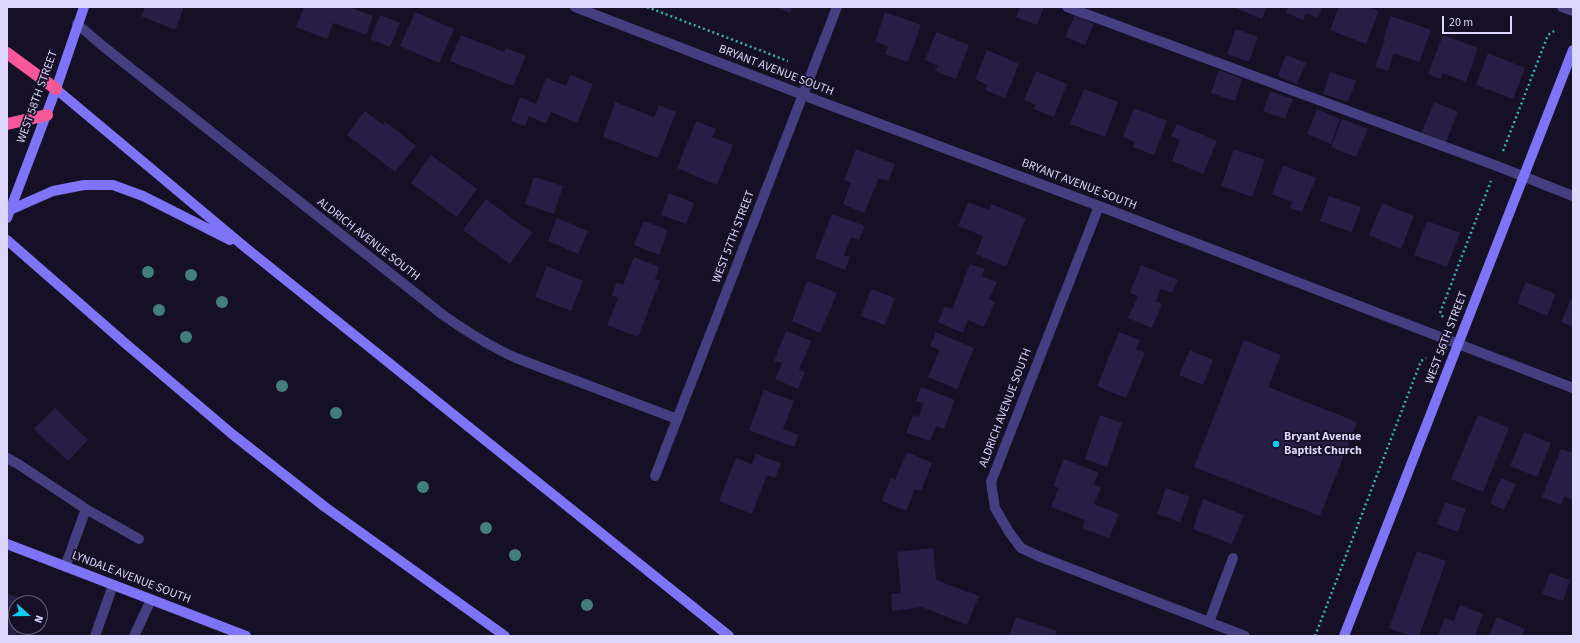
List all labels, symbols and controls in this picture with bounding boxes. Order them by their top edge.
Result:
scale bar [1444,8,1514,34]
text: 20 m [1449,14,1473,31]
street label: BRYANT AVENUE SOUTH [716,42,836,100]
street label: WEST 58TH STREET [15,49,61,145]
street label: BRYANT AVENUE SOUTH [1019,156,1139,214]
street label: WEST 57TH STREET [710,189,758,285]
street label: ALDRICH AVENUE SOUTH [314,195,422,285]
street label: WEST 56TH STREET [1423,290,1471,386]
street label: ALDRICH AVENUE SOUTH [977,346,1035,470]
place label: Bryant Avenue Baptist Church [1284,430,1362,458]
marker: Bryant Avenue Baptist Church [1271,439,1281,449]
street label: LYNDALE AVENUE SOUTH [70,549,192,607]
north arrow [8,595,48,635]
text: N [30,613,47,625]

